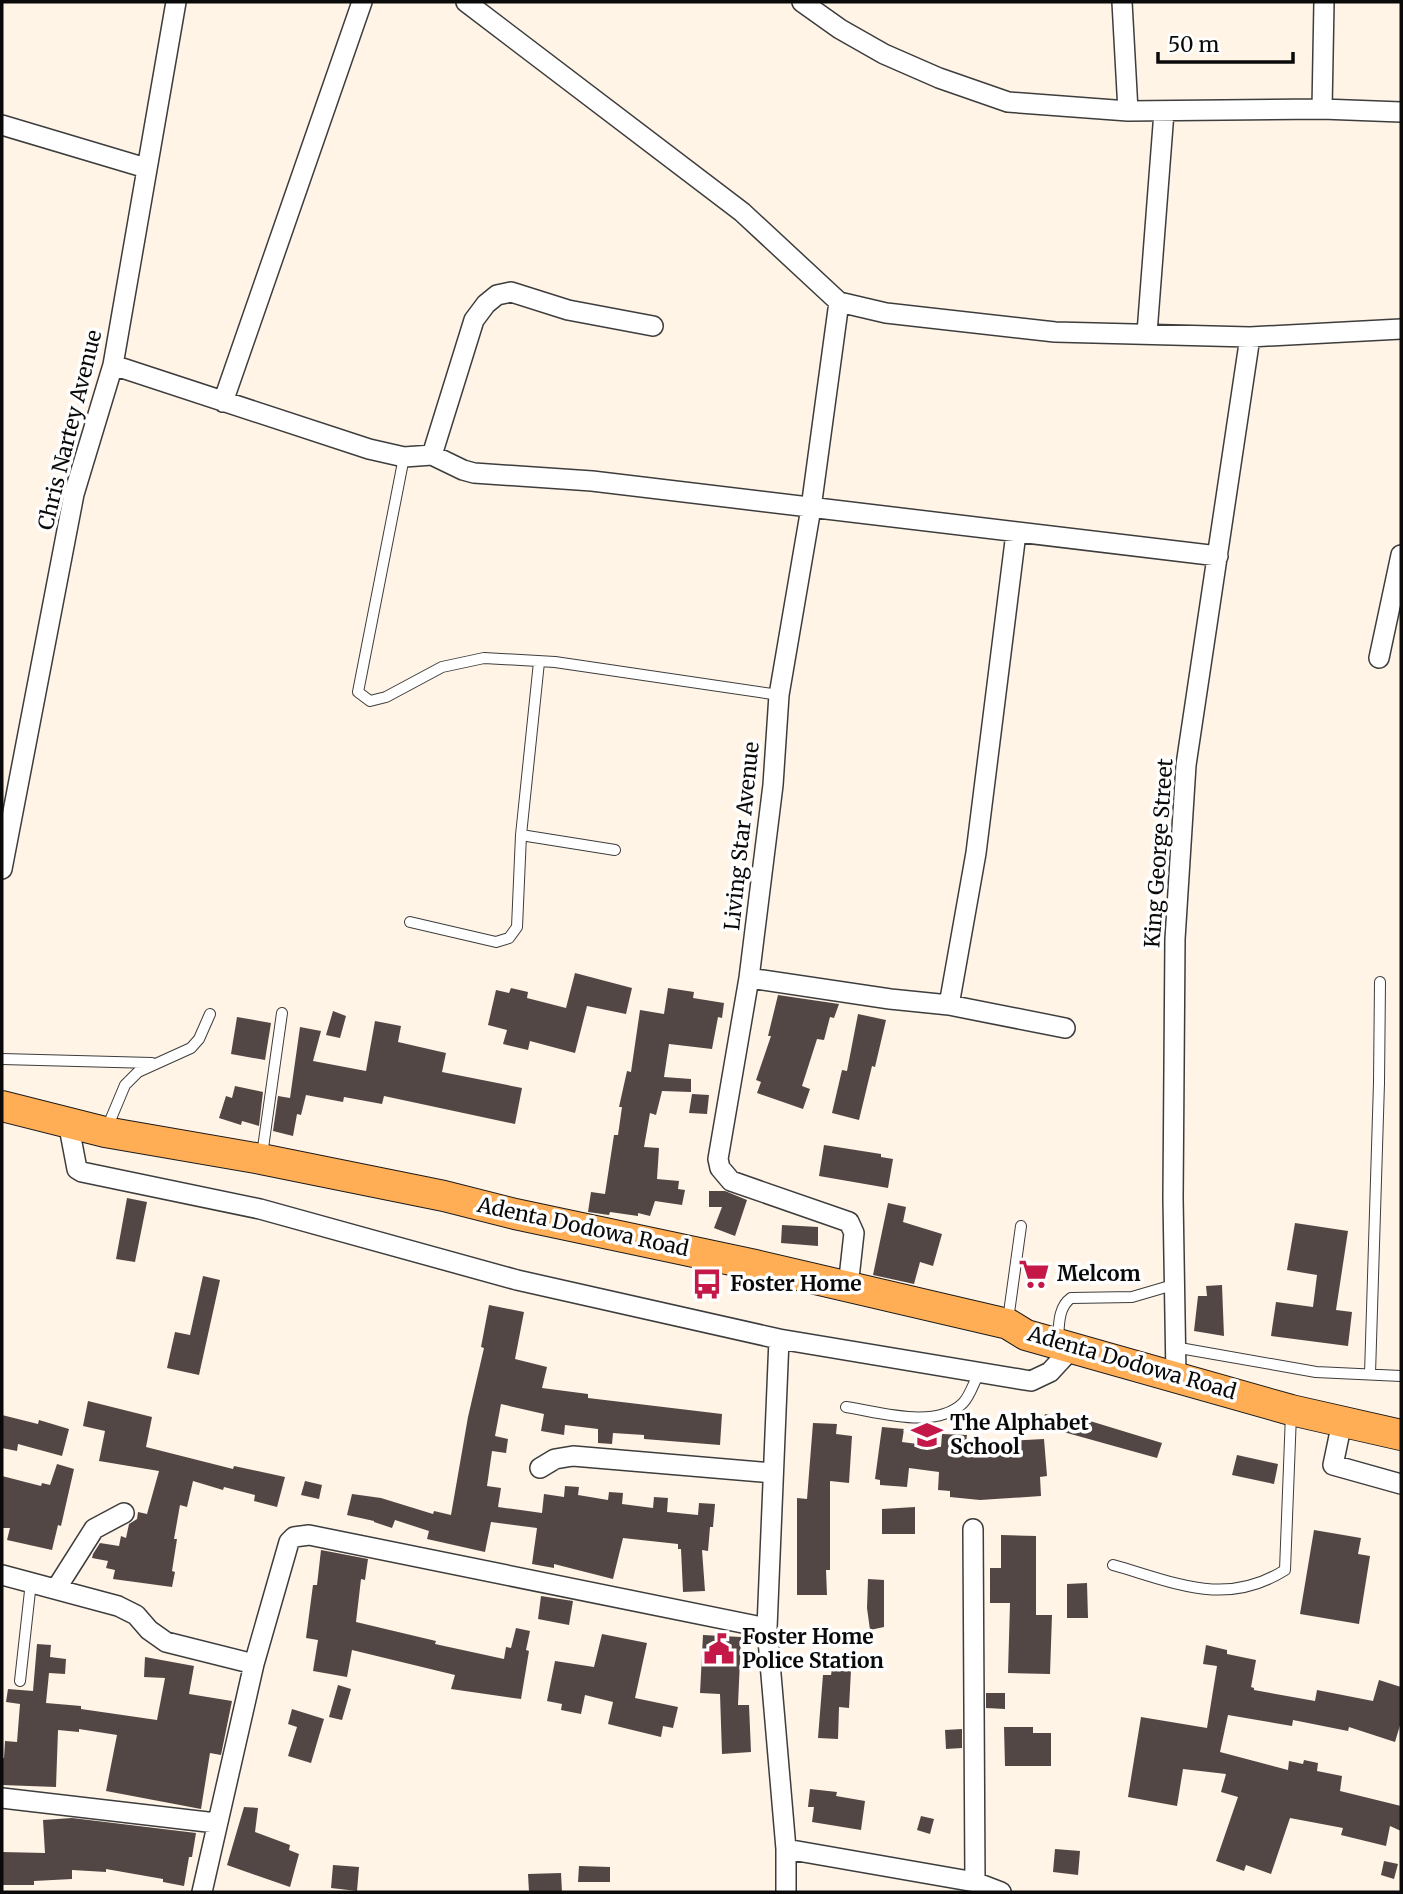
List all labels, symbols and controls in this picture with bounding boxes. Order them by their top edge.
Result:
scale bar [1158,21,1293,65]
text: 50 m [1168,31,1219,58]
street label: Chris Nartey Avenue [32,327,107,533]
street label: Living Star Avenue [718,740,765,932]
street label: King George Street [1138,757,1179,949]
street label: Adenta Dodowa Road [474,1191,692,1262]
supermarket icon: Melcom [1017,1257,1051,1291]
place label: Melcom [1057,1260,1141,1287]
bus stop icon: Foster Home [690,1267,724,1301]
place label: Foster Home [730,1270,862,1297]
street label: Adenta Dodowa Road [1024,1320,1240,1405]
place label: The Alphabet School [950,1409,1089,1460]
school or university icon: The Alphabet School [910,1418,944,1452]
place label: Foster Home Police Station [742,1623,884,1674]
public building icon: Foster Home Police Station [702,1632,736,1666]

